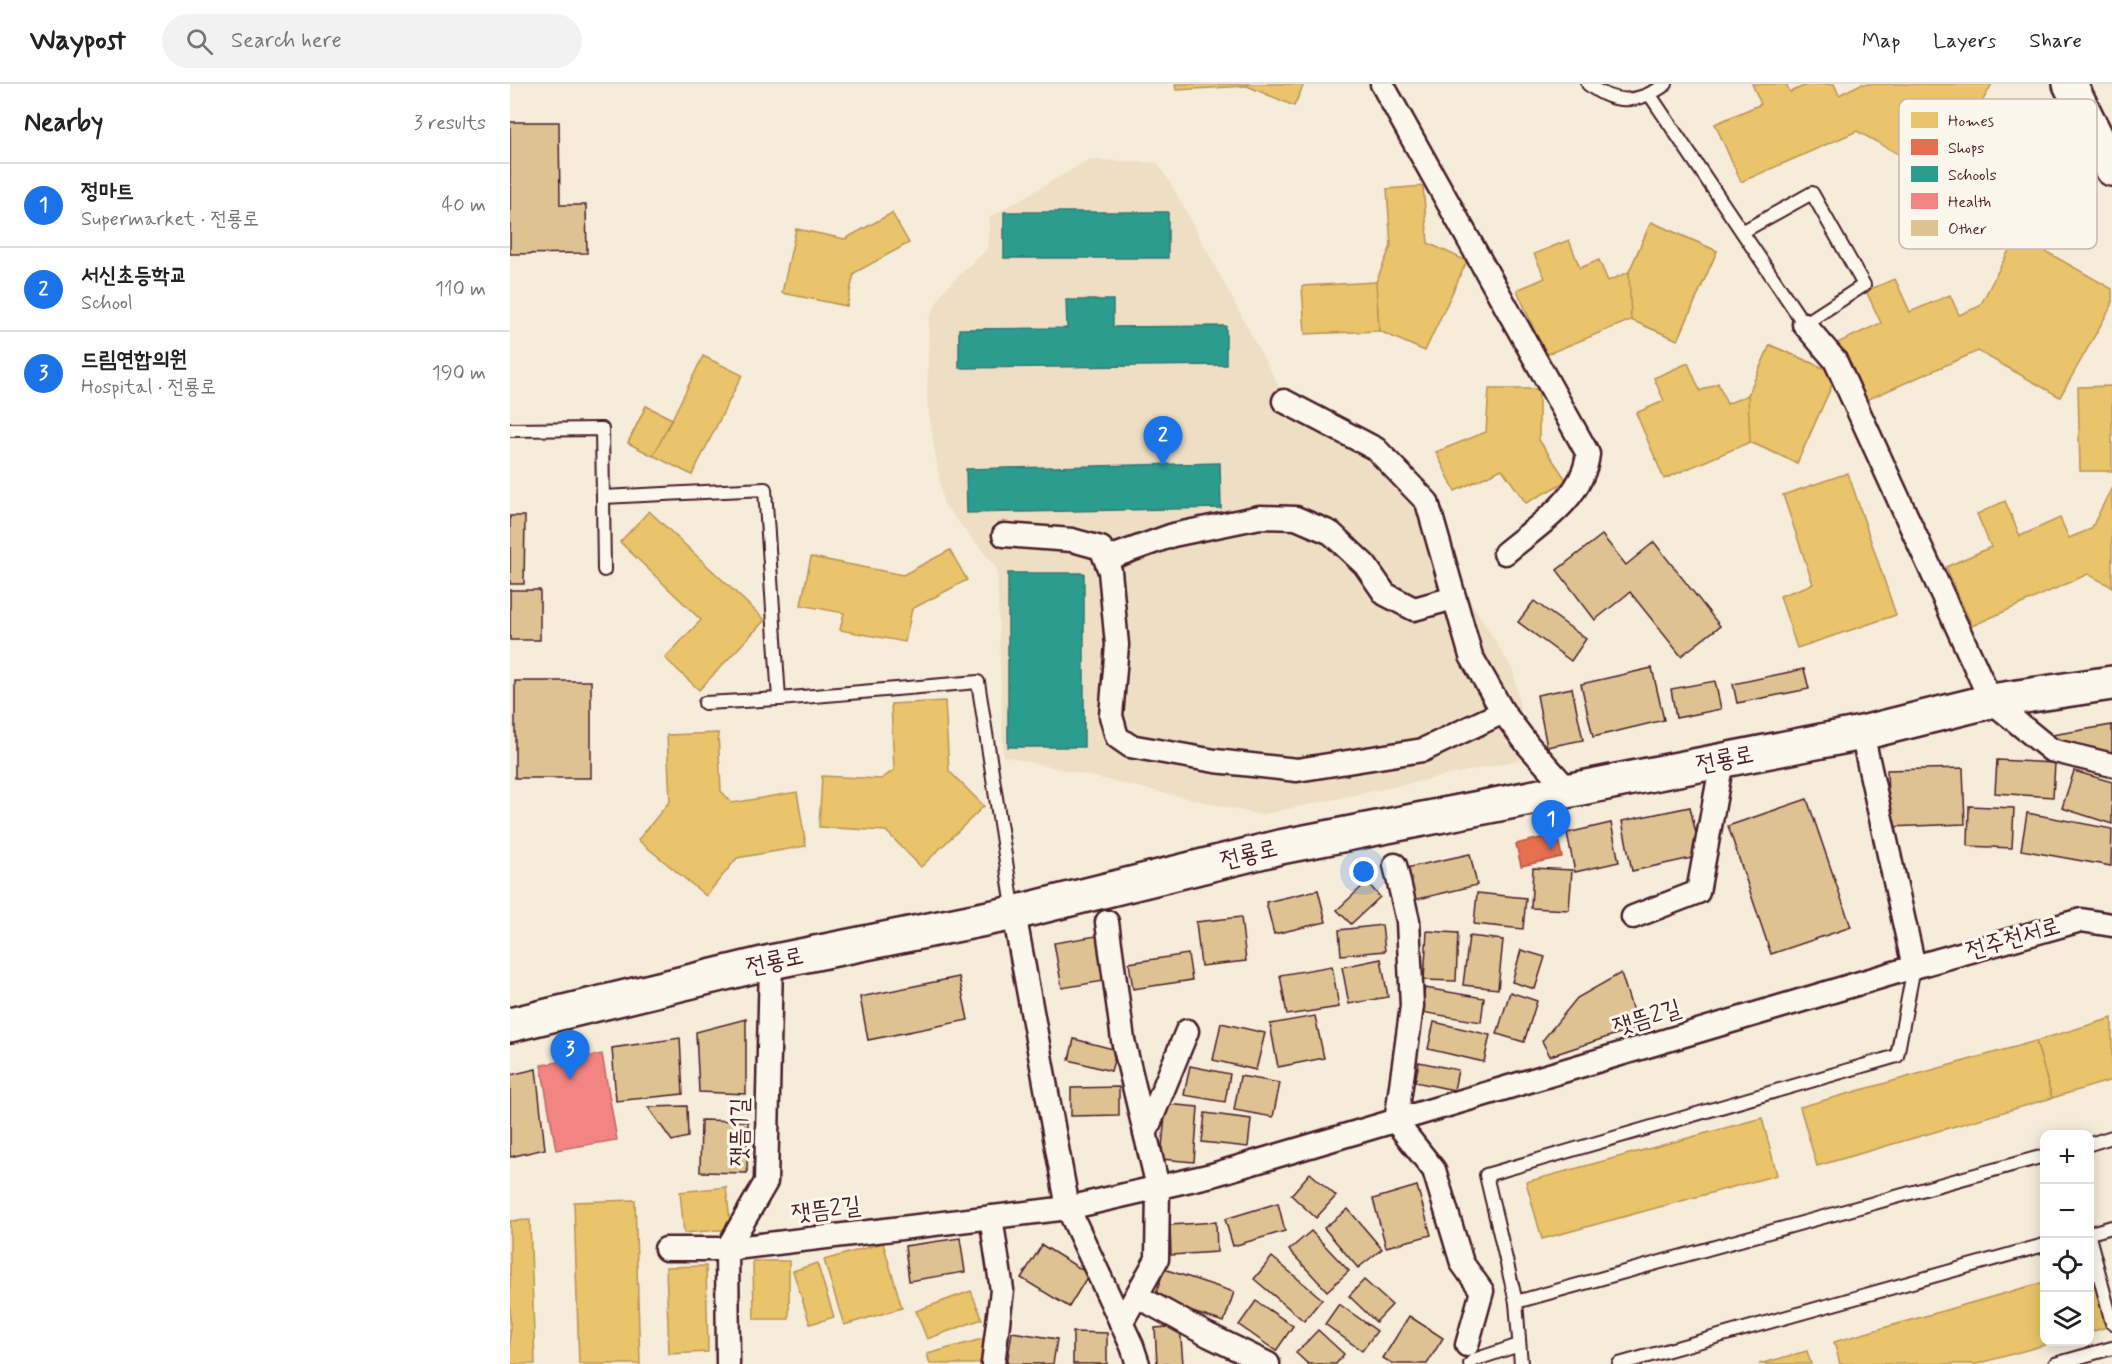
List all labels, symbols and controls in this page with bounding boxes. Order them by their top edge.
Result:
search box [162,14,582,68]
text: Waypost [30,23,126,60]
icon: search [183,25,216,58]
text: Search here [231,27,342,55]
text: Map [1862,27,1900,55]
text: Layers [1933,27,1996,55]
text: Share [2029,27,2082,55]
legend [1899,99,2097,249]
text: Nearby [24,106,103,140]
text: 3 results [414,110,486,137]
text: Homes [1948,111,1994,132]
text: Shops [1948,138,1985,159]
text: Schools [1948,165,1997,186]
text: 정마트 [81,178,134,206]
text: 1 [39,192,48,219]
text: 40 m [442,192,486,219]
text: Health [1948,192,1991,213]
text: Supermarket · 전룡로 [81,206,259,233]
text: Other [1948,219,1987,240]
text: 서신초등학교 [81,262,187,290]
text: 2 [39,276,48,303]
text: 110 m [435,276,486,303]
text: School [81,290,133,317]
text: 드림연합의원 [81,346,187,374]
text: 3 [39,360,48,387]
text: 190 m [432,360,486,387]
text: Hospital · 전룡로 [81,374,216,401]
pin: 2 [1144,416,1182,466]
street label: 전룡로 [1694,739,1756,781]
pin: 1 [1532,800,1570,850]
street label: 전룡로 [1217,833,1281,877]
your location [1349,857,1378,886]
street label: 전주천서로 [1962,911,2064,967]
street label: 전룡로 [743,941,807,983]
street label: 잿뜸2길 [1609,993,1685,1043]
pin: 3 [550,1030,590,1080]
street label: 잿뜸1길 [724,1097,756,1167]
map controls [2040,1130,2094,1346]
button: + [2040,1130,2094,1184]
button: − [2040,1184,2094,1238]
street label: 잿뜸2길 [790,1190,862,1230]
button: locate [2040,1238,2094,1292]
button: layers [2040,1292,2094,1346]

